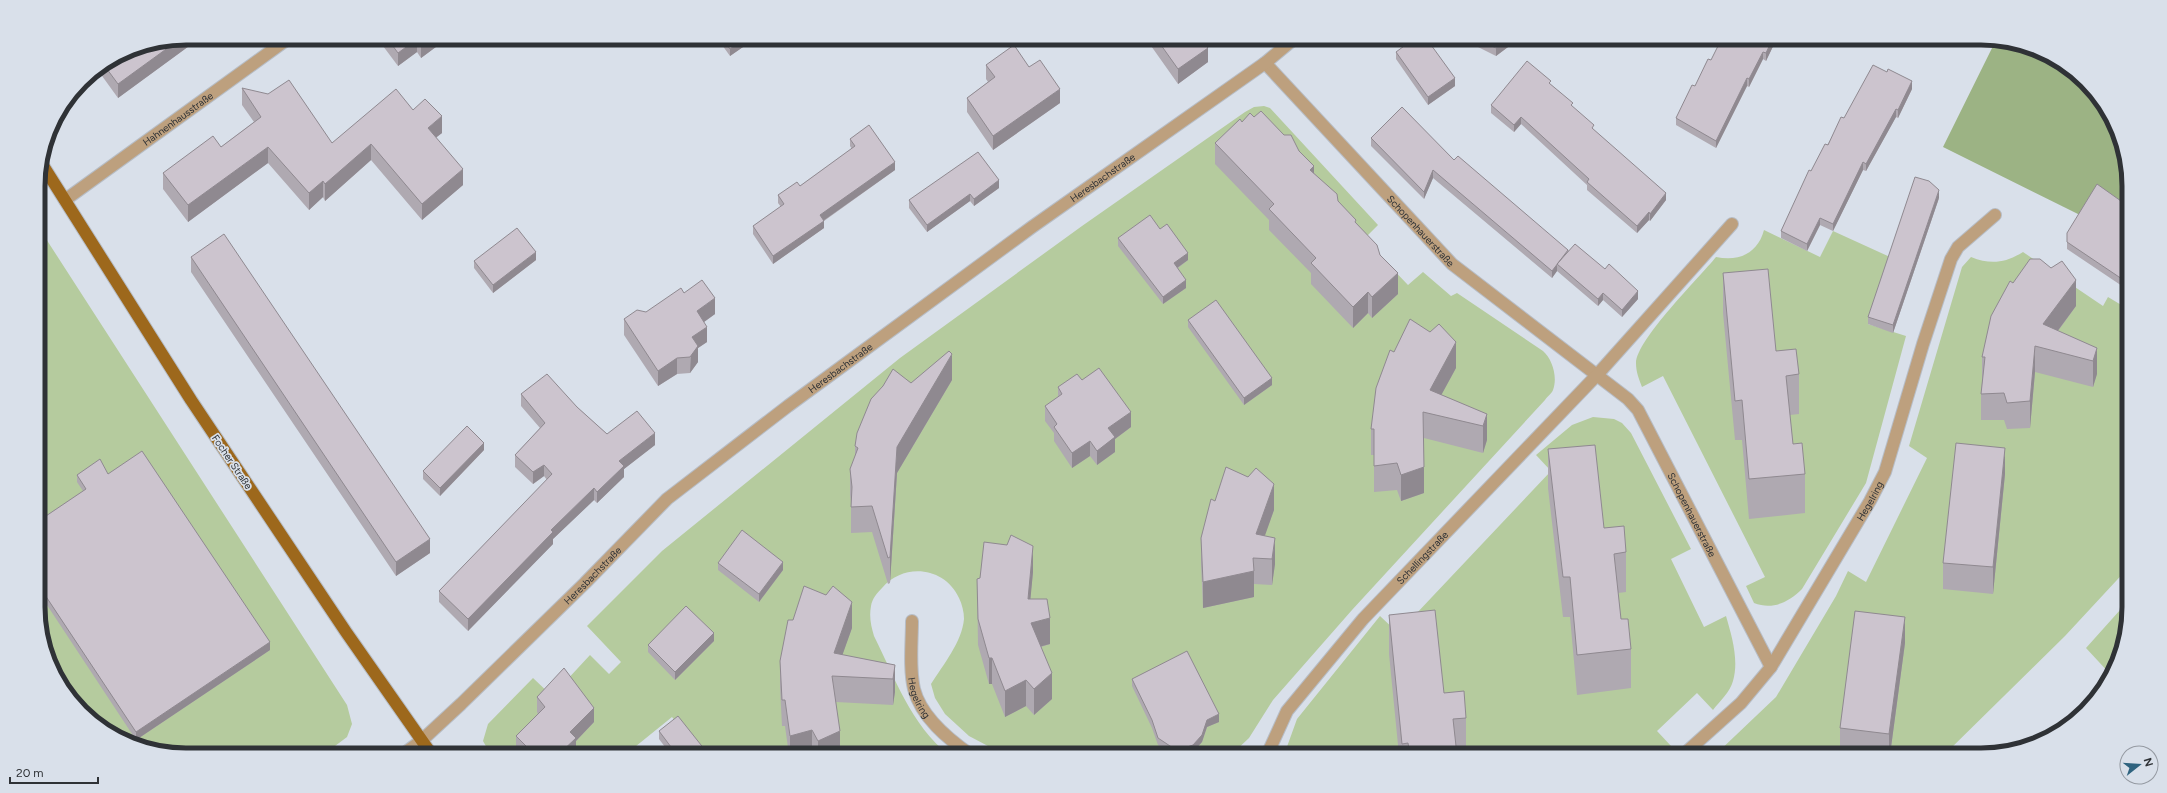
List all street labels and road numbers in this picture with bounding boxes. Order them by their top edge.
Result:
street label: Hahnenhausstraße [140,88,216,148]
street label: Heresbachstraße [1067,150,1138,205]
street label: Schopenhauerstraße [1384,192,1458,270]
street label: Heresbachstraße [805,340,875,396]
street label: Focher Straße [209,432,255,492]
street label: Schopenhauerstraße [1665,470,1720,559]
street label: Hegelring [1853,479,1886,523]
street label: Schellingstraße [1394,528,1451,587]
street label: Heresbachstraße [561,543,624,607]
street label: Hegelring [906,676,934,721]

